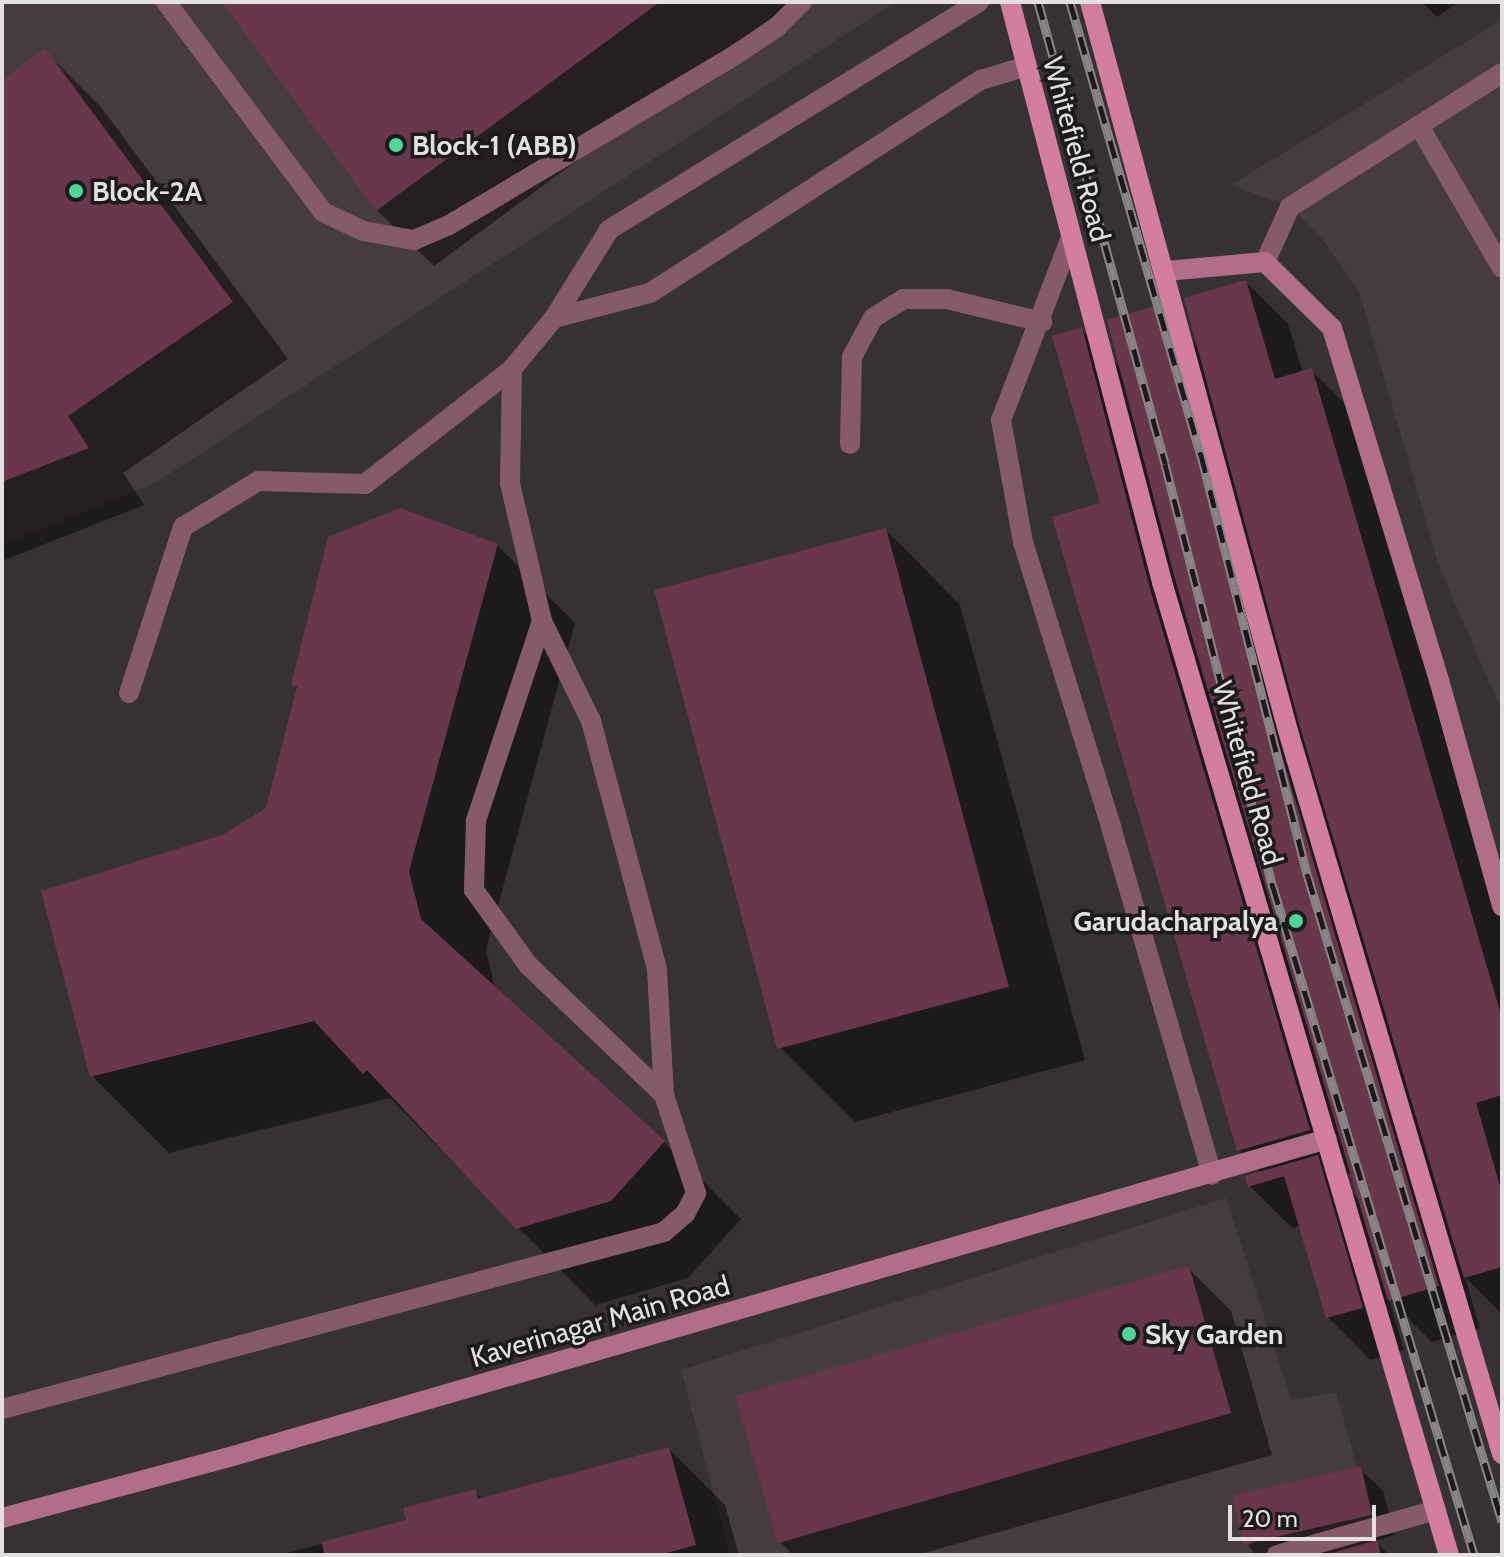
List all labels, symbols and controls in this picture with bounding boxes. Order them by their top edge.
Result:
street label: Whitefield Road [1036,53,1118,245]
place label: Block-1 (ABB) [412,128,577,162]
marker: Block-1 (ABB) [387,136,405,154]
place label: Block-2A [92,174,202,208]
marker: Block-2A [67,182,85,200]
street label: Whitefield Road [1206,677,1290,869]
place label: Garudacharpalya [1073,904,1278,938]
marker: Garudacharpalya [1285,910,1307,932]
street label: Kaverinagar Main Road [467,1268,733,1374]
place label: Sky Garden [1145,1317,1283,1351]
marker: Sky Garden [1120,1325,1138,1343]
scale bar [1232,1489,1380,1539]
text: 20 m [1242,1504,1298,1533]

